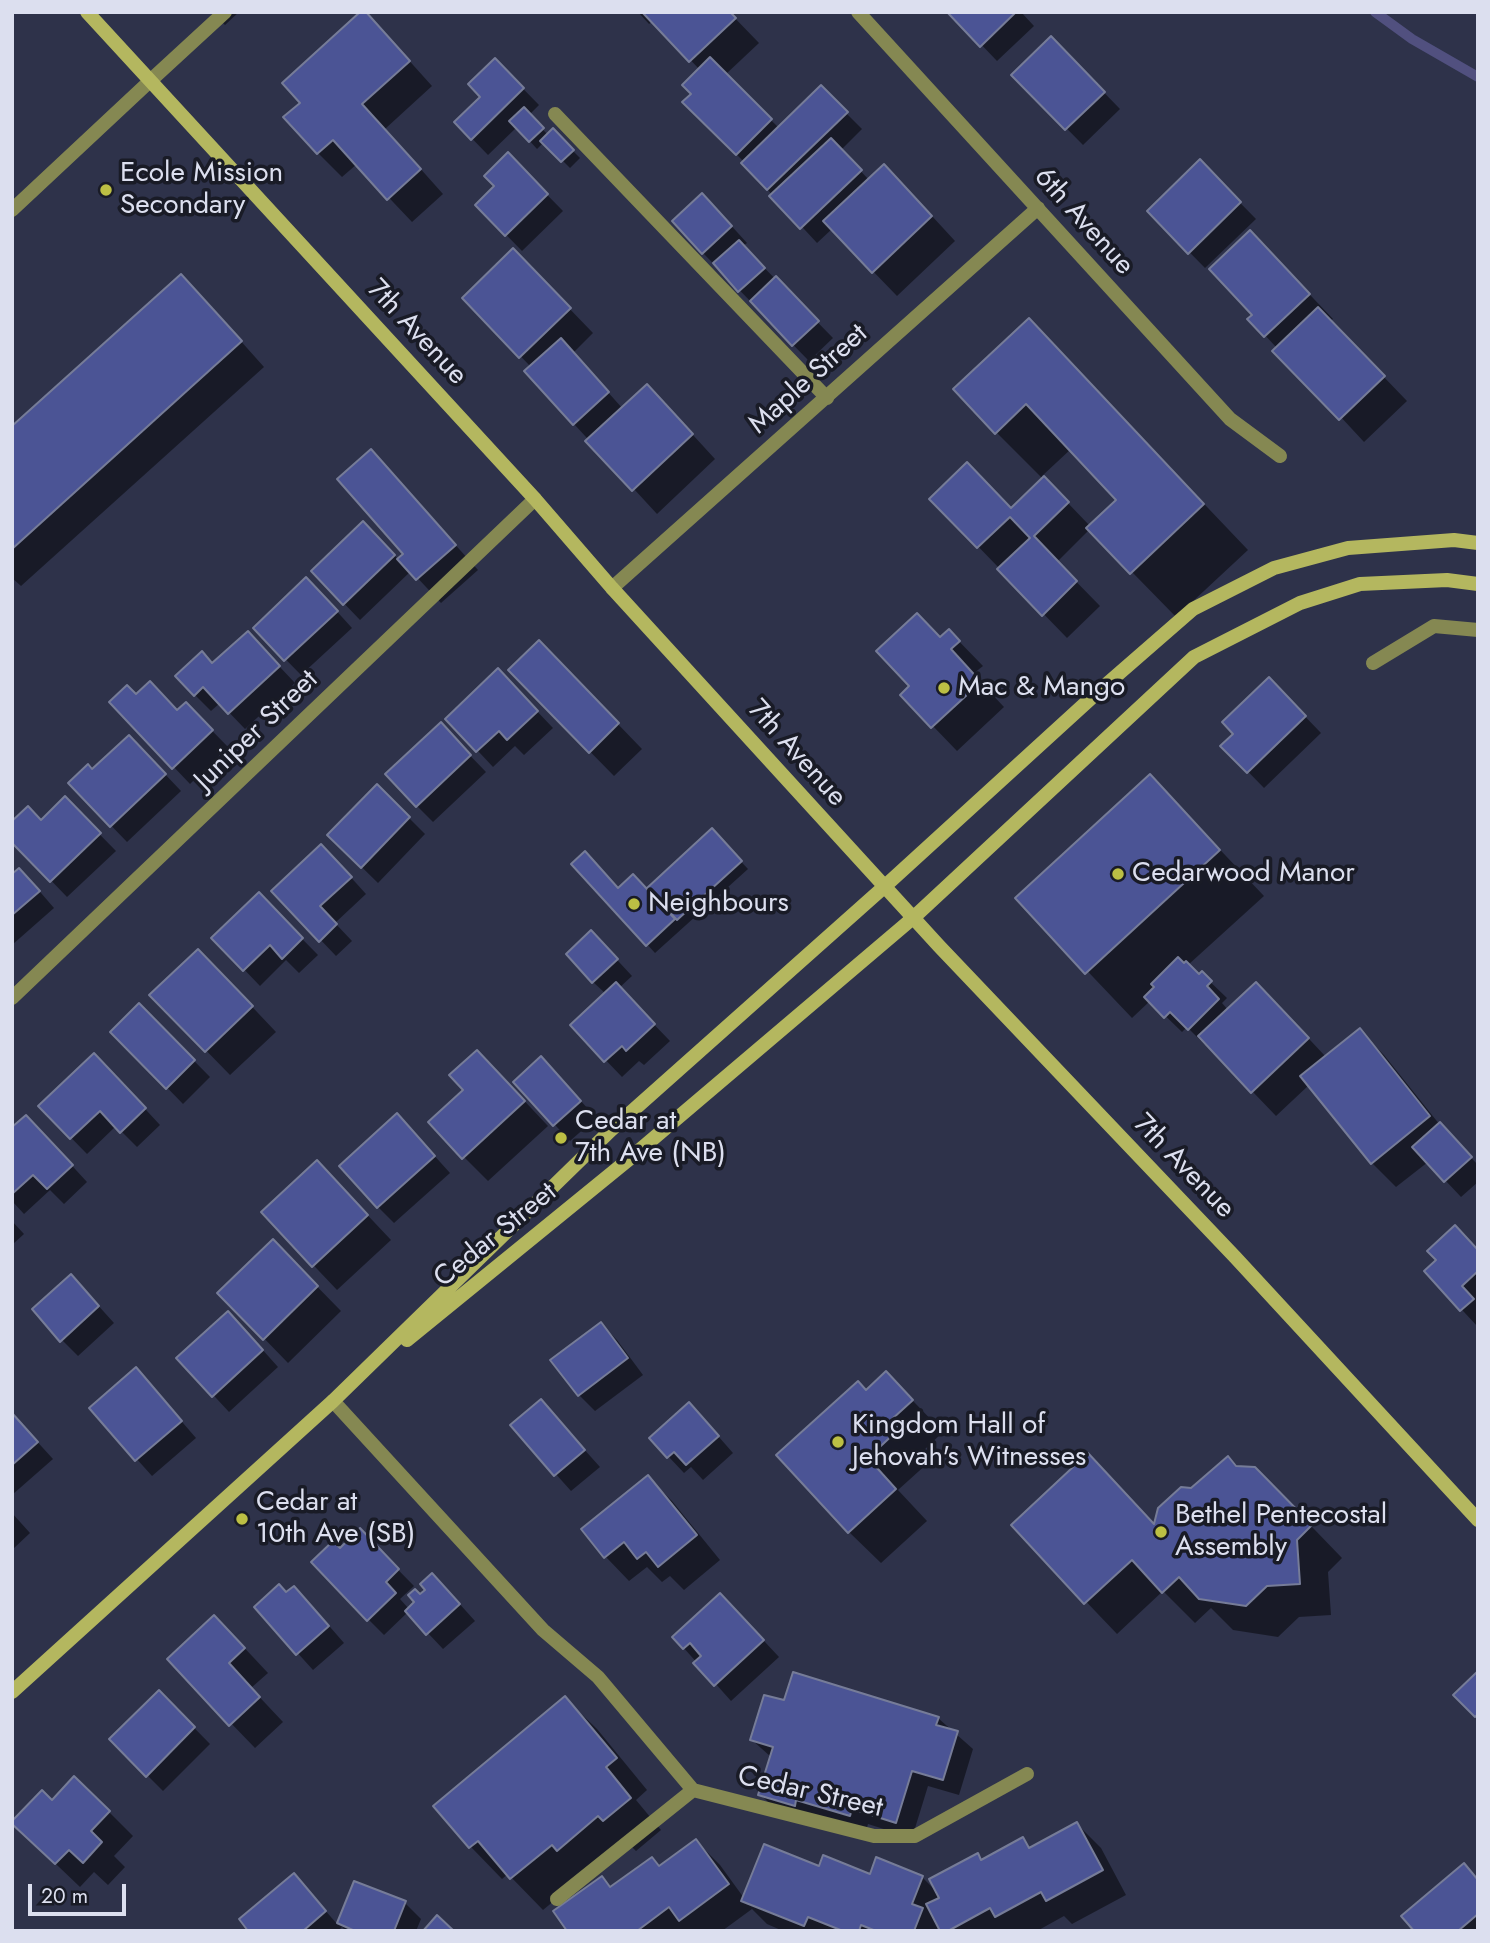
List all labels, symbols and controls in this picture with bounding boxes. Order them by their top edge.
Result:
place label: Ecole Mission Secondary [120,157,283,223]
street label: 6th Avenue [1026,161,1140,283]
marker: Ecole Mission Secondary [98,182,114,198]
street label: 7th Avenue [359,273,473,393]
street label: Maple Street [743,318,875,442]
street label: Juniper Street [188,664,326,798]
place label: Mac & Mango [958,671,1125,705]
marker: Mac & Mango [936,680,952,696]
street label: 7th Avenue [739,694,853,814]
place label: Cedarwood Manor [1132,857,1355,891]
marker: Cedarwood Manor [1110,866,1126,882]
place label: Neighbours [648,887,789,921]
marker: Neighbours [626,896,642,912]
place label: Cedar at 7th Ave (NB) [575,1105,726,1171]
street label: 7th Avenue [1125,1108,1241,1226]
marker: Cedar at 7th Ave (NB) [553,1130,569,1146]
street label: Cedar Street [428,1176,564,1296]
place label: Kingdom Hall of Jehovah's Witnesses [852,1409,1086,1475]
marker: Kingdom Hall of Jehovah's Witnesses [830,1434,846,1450]
place label: Cedar at 10th Ave (SB) [256,1486,415,1552]
place label: Bethel Pentecostal Assembly [1175,1499,1387,1565]
marker: Cedar at 10th Ave (SB) [234,1511,250,1527]
marker: Bethel Pentecostal Assembly [1153,1524,1169,1540]
street label: Cedar Street [734,1760,886,1826]
scale bar [32,1870,130,1914]
text: 20 m [41,1881,88,1911]

